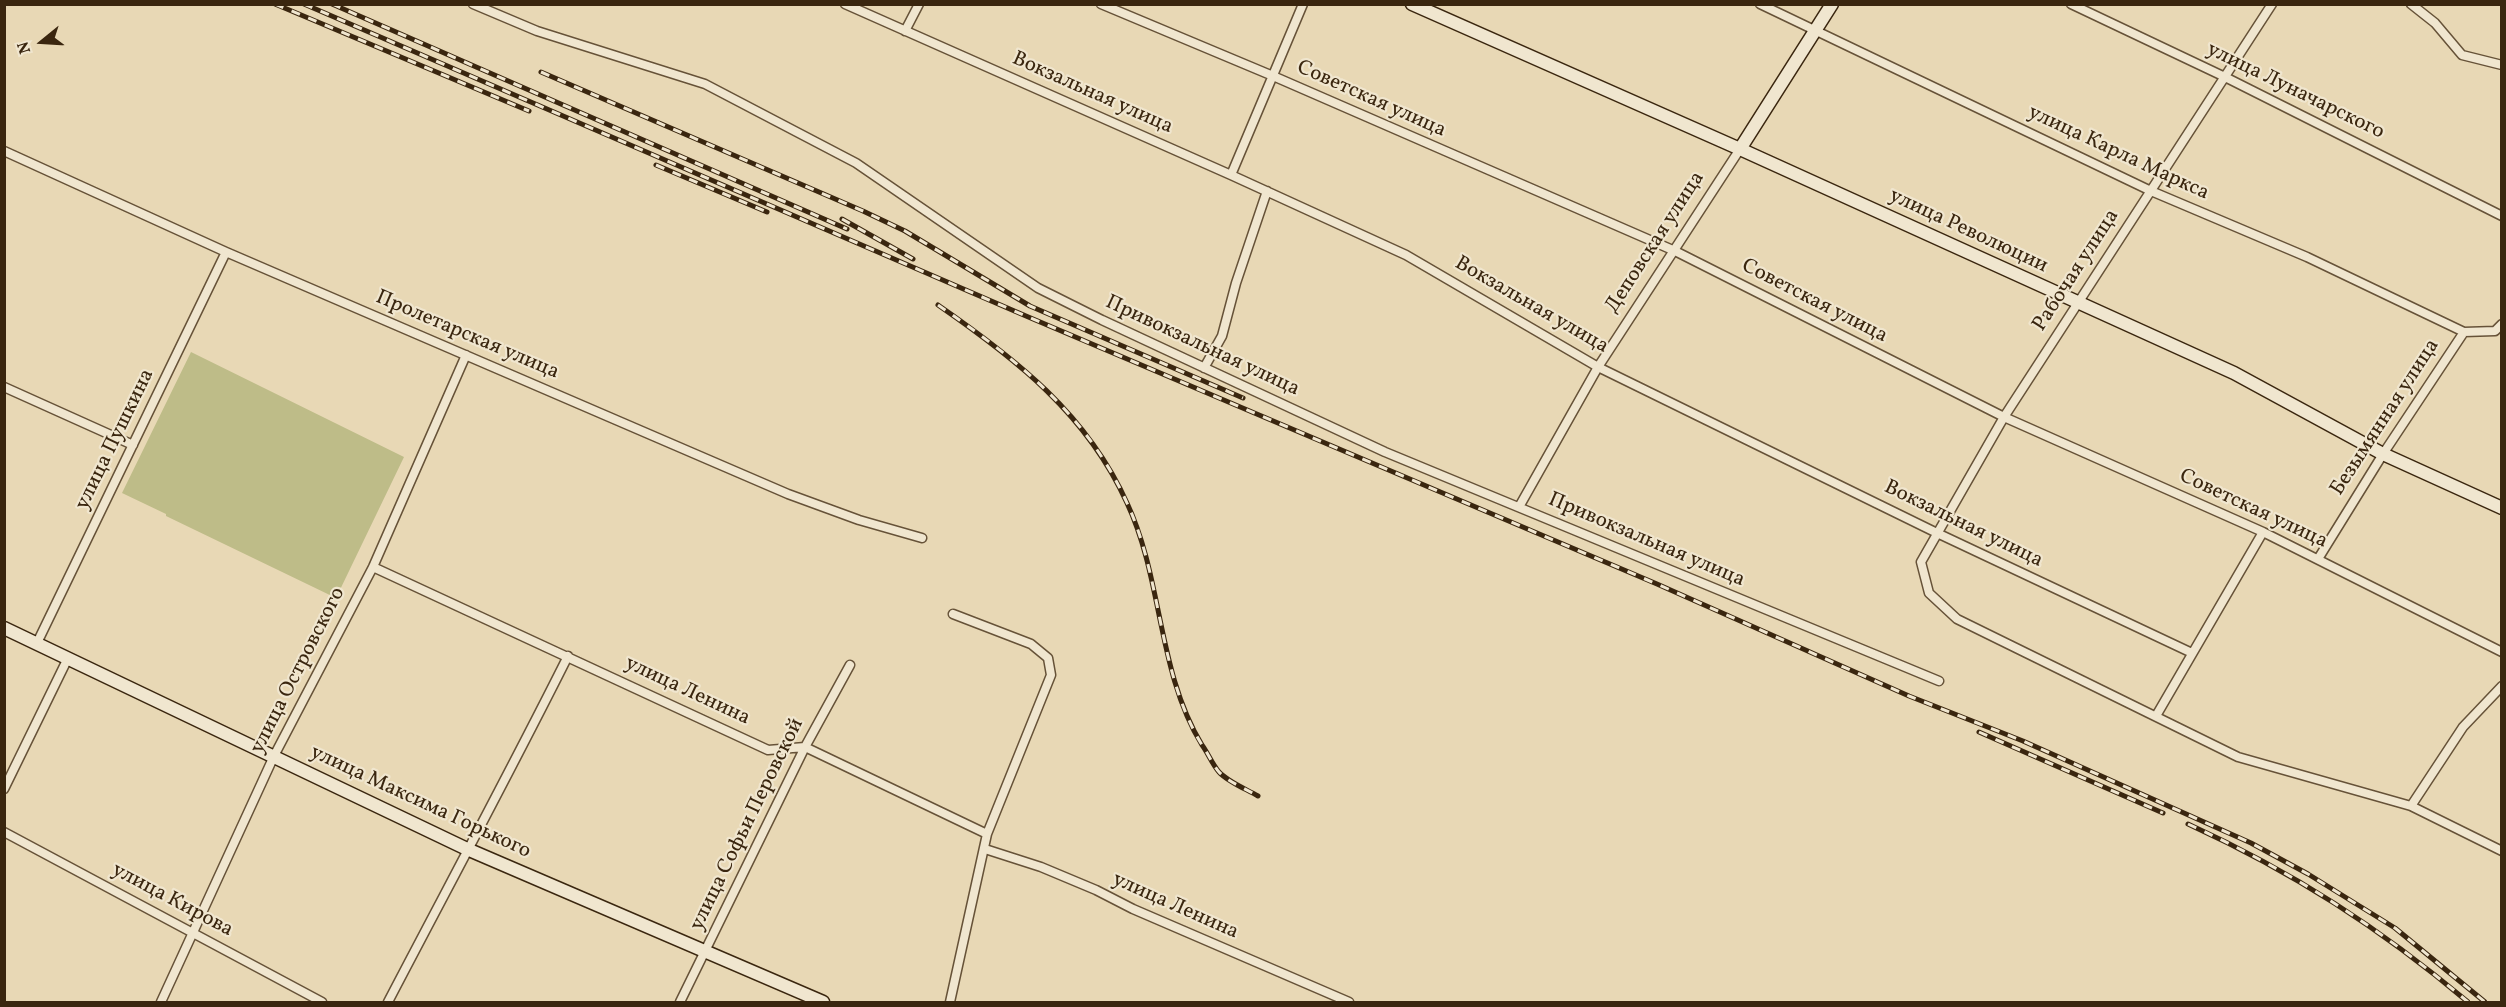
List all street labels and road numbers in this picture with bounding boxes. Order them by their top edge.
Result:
street label: улица Луначарского [2202,38,2388,146]
street label: Вокзальная улица [1008,47,1176,141]
street label: Советская улица [1293,56,1449,144]
street label: улица Карла Маркса [2023,101,2213,207]
street label: Деповская улица [1601,167,1711,319]
street label: улица Революции [1885,184,2051,280]
street label: Рабочая улица [2028,205,2126,337]
street label: Вокзальная улица [1450,252,1612,360]
street label: Советская улица [1737,254,1891,350]
street label: Пролетарская улица [371,286,563,386]
street label: Привокзальная улица [1101,291,1303,403]
street label: Безымянная улица [2326,335,2446,501]
street label: улица Пушкина [71,365,161,515]
street label: Советская улица [2175,465,2331,555]
street label: Вокзальная улица [1880,476,2046,574]
street label: Привокзальная улица [1544,488,1748,594]
street label: улица Островского [246,584,352,758]
street label: улица Ленина [620,652,754,732]
street label: улица Софьи Перовской [686,715,810,935]
street label: улица Максима Горького [306,741,534,865]
street label: улица Кирова [107,858,237,944]
street label: улица Ленина [1108,868,1242,946]

